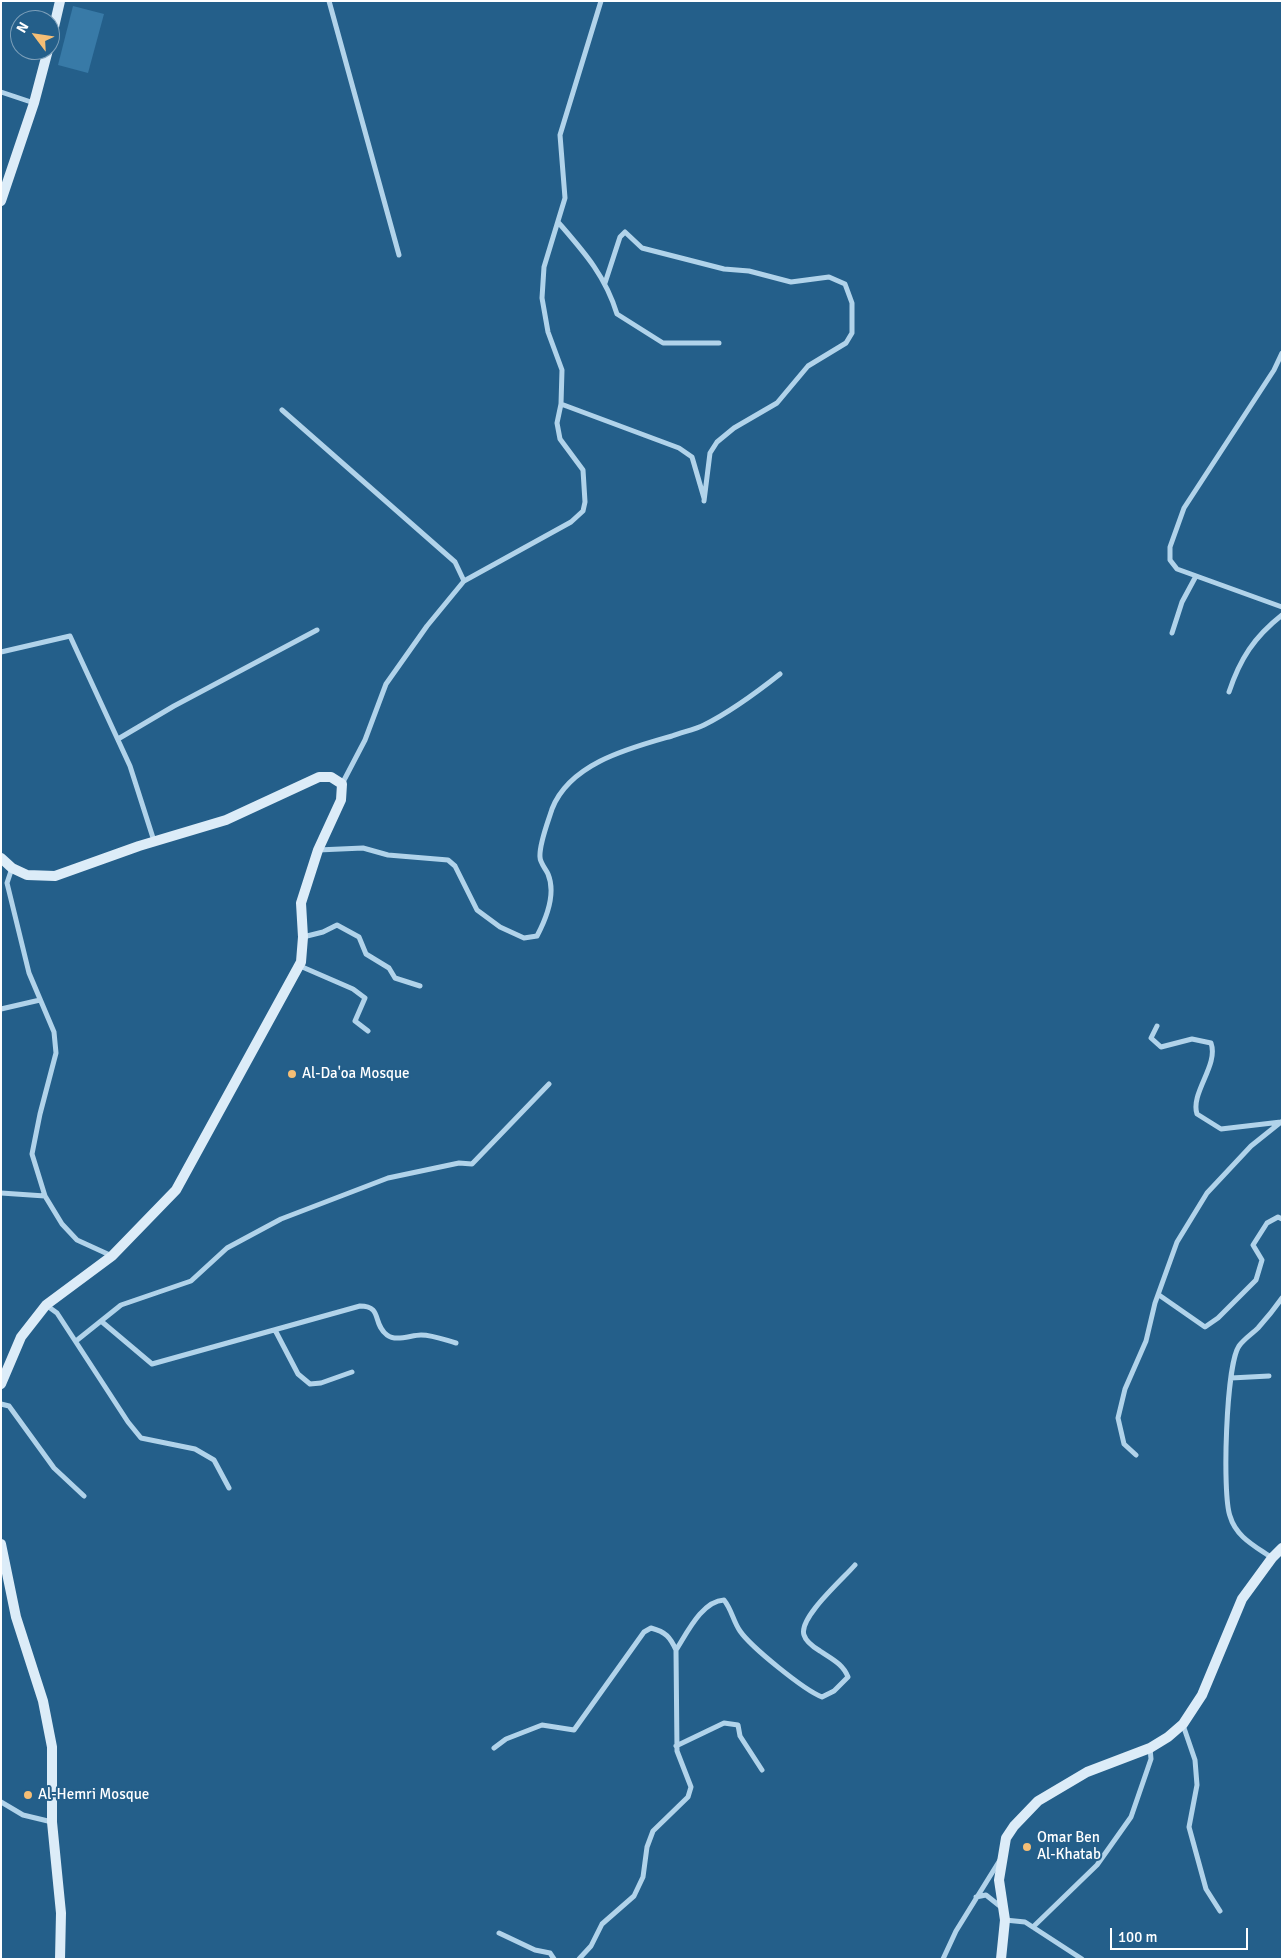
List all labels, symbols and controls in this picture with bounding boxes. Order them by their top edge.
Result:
north arrow [10,10,60,60]
text: N [13,19,32,36]
place label: Al-Da'oa Mosque [302,1065,410,1083]
marker: Al-Da'oa Mosque [286,1068,298,1080]
place label: Al-Hemri Mosque [38,1786,149,1804]
marker: Al-Hemri Mosque [22,1789,34,1801]
place label: Omar Ben Al-Khatab [1037,1829,1101,1864]
marker: Omar Ben Al-Khatab [1021,1841,1033,1853]
scale bar [1113,1918,1250,1950]
text: 100 m [1118,1928,1158,1946]

